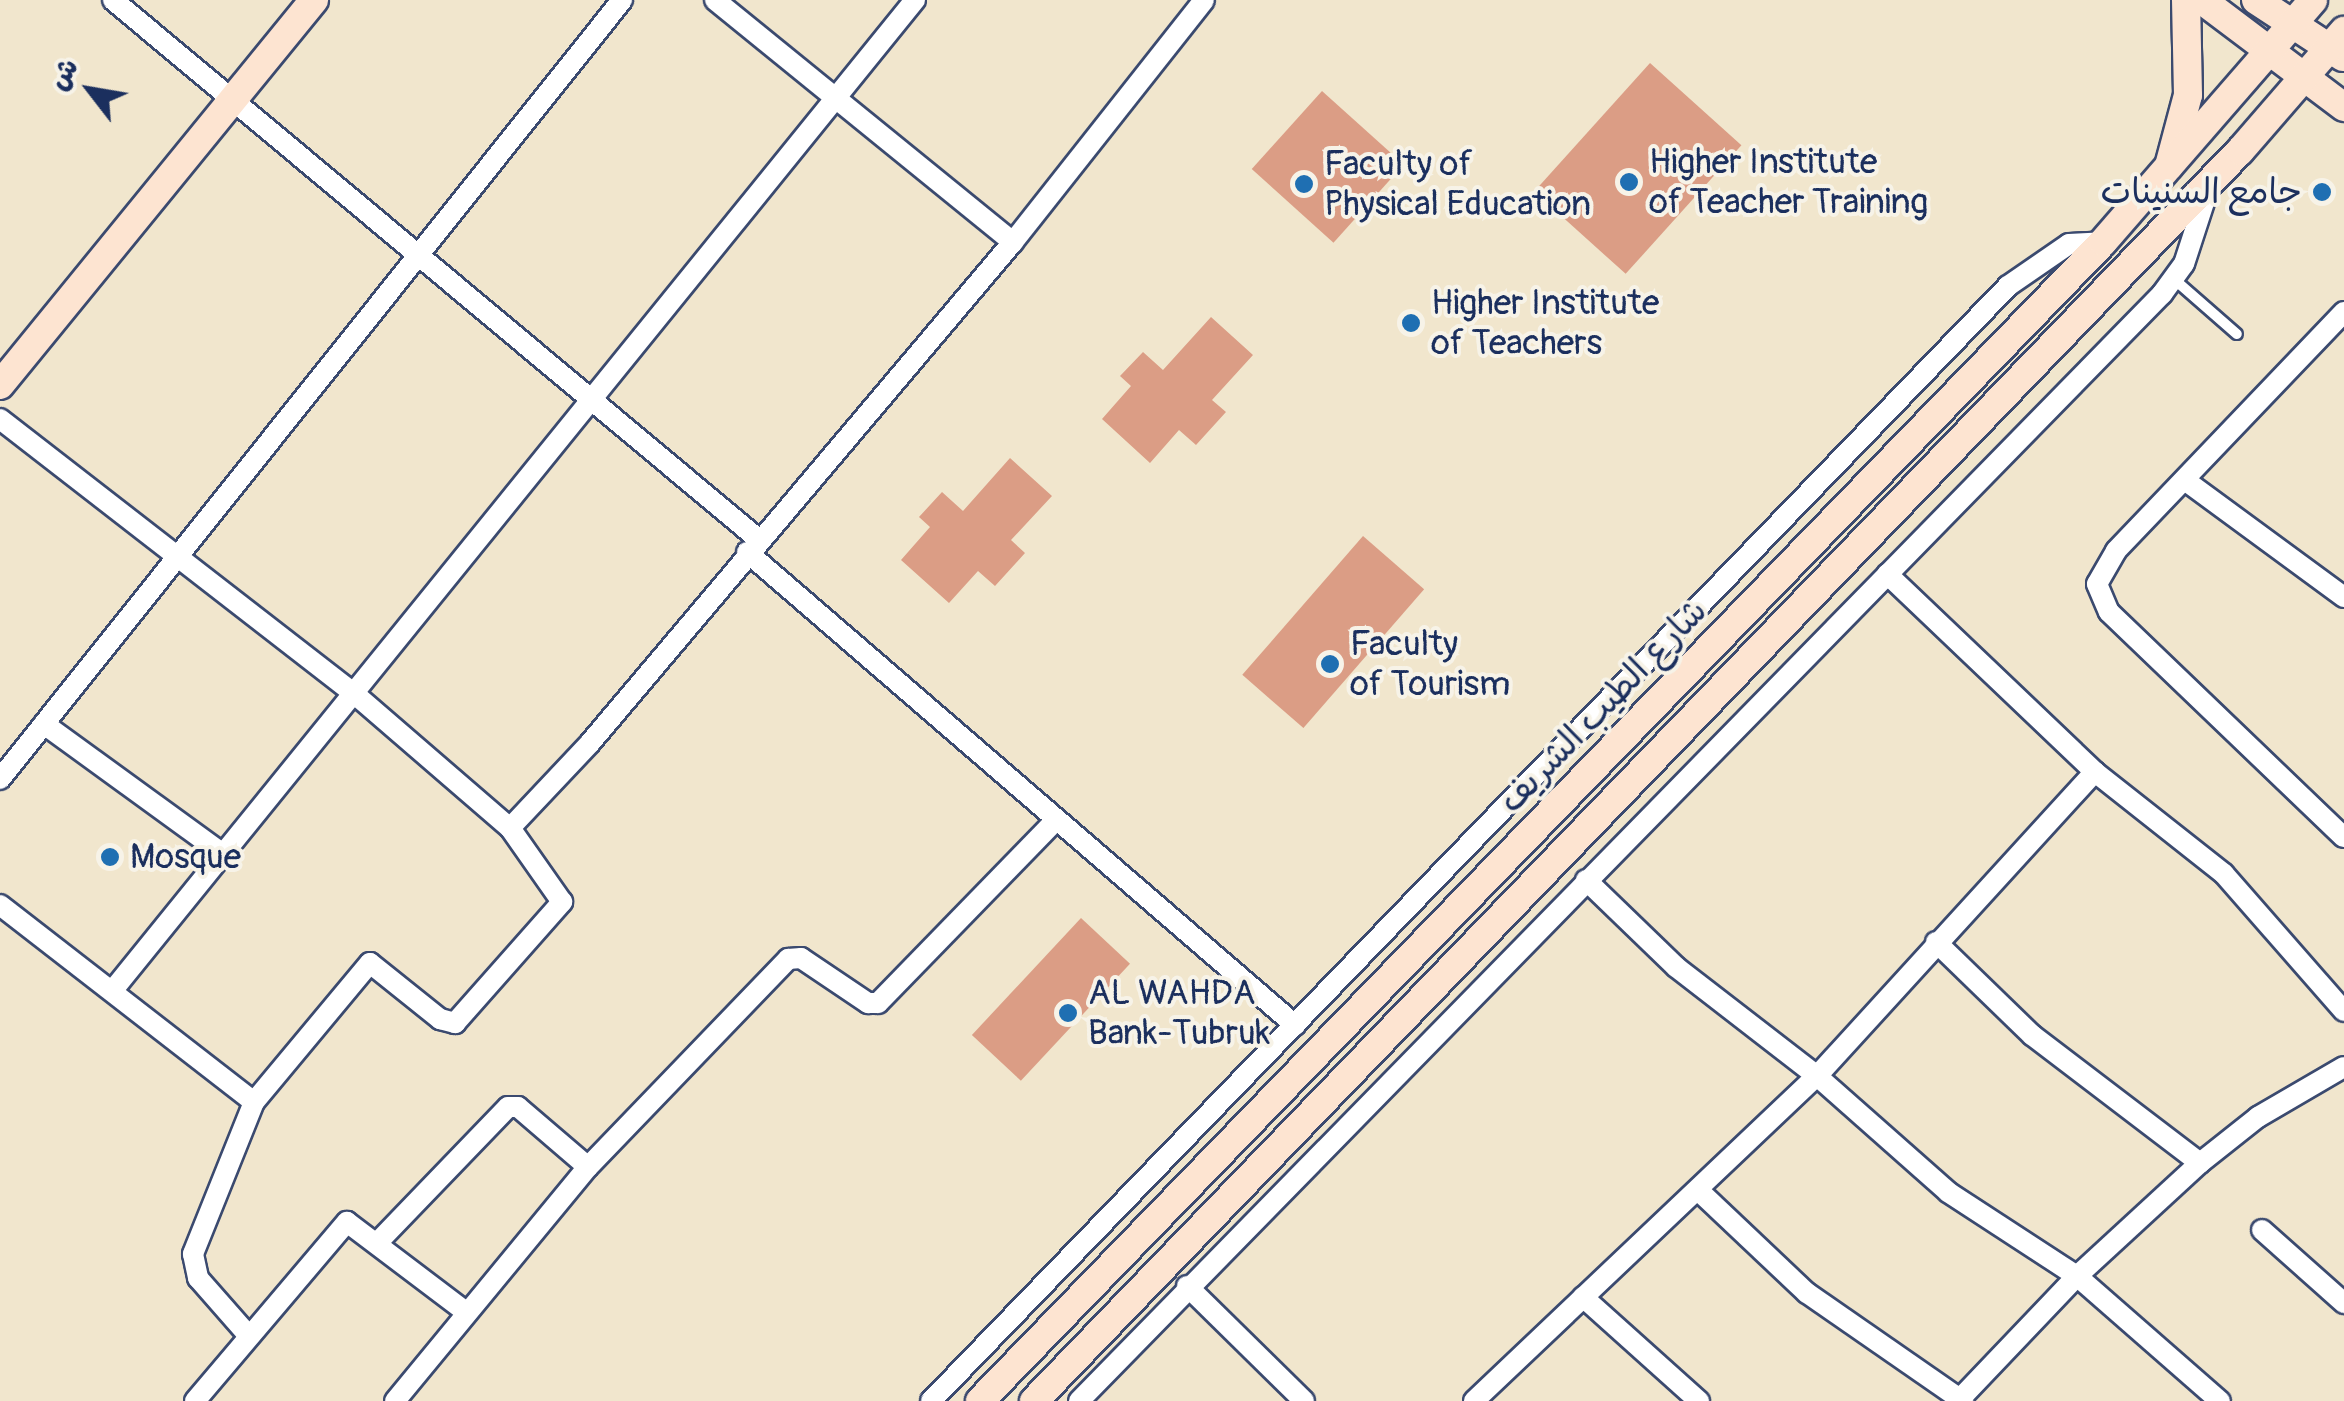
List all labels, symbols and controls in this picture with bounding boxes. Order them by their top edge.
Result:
north arrow [40,40,140,140]
text: ش [41,52,87,97]
place label: Higher Institute of Teacher Training [1649,141,1928,223]
place label: Faculty of Physical Education [1324,143,1591,225]
marker: Higher Institute of Teacher Training [1618,171,1640,193]
place label: جامع السنينات [2100,171,2302,213]
marker: Faculty of Physical Education [1293,173,1315,195]
marker: جامع السنينات [2311,181,2333,203]
place label: Higher Institute of Teachers [1431,282,1659,364]
marker: Higher Institute of Teachers [1400,312,1422,334]
street label: شارع الطيب الشريف [1490,590,1716,822]
place label: Faculty of Tourism [1350,623,1510,705]
marker: Faculty of Tourism [1319,653,1341,675]
place label: Mosque [130,836,241,878]
marker: Mosque [99,846,121,868]
place label: AL WAHDA Bank-Tubruk [1088,972,1270,1054]
marker: AL WAHDA Bank-Tubruk [1057,1002,1079,1024]

